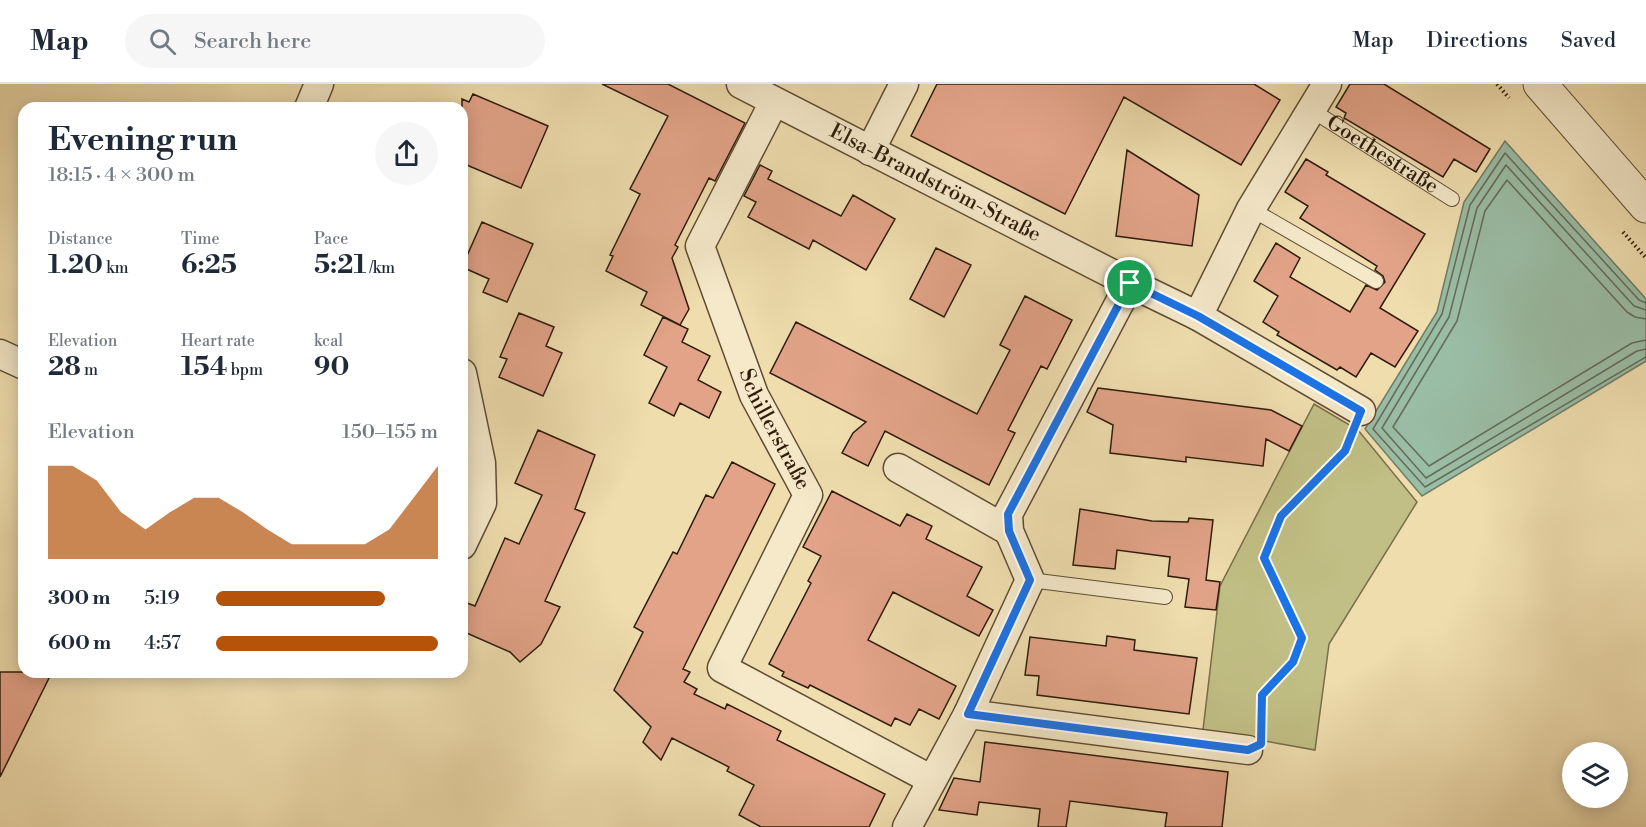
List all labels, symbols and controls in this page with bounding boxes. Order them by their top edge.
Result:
search box [125,14,545,68]
text: Map [30,24,89,59]
icon: search [146,25,179,58]
text: Search here [194,28,311,55]
text: Map [1352,28,1394,54]
text: Directions [1427,28,1528,54]
text: Saved [1561,28,1616,54]
street label: Goethestraße [1321,110,1443,200]
street label: Elsa-Brandström-Straße [825,118,1045,248]
text: Evening run [48,120,237,161]
button: share [375,122,438,185]
text: 18:15 · 4 × 300 m [48,163,195,188]
text: Distance [48,229,113,249]
text: Time [181,229,220,249]
text: Pace [314,229,348,249]
text: 1.20 [48,249,103,281]
text: 6:25 [181,249,237,281]
text: 5:21 [314,249,366,281]
pin [1104,257,1155,308]
text: km [103,258,129,278]
text: /km [366,258,395,278]
icon: arrive [1113,266,1146,299]
text: Elevation [48,331,117,351]
text: Heart rate [181,331,255,351]
text: kcal [314,331,343,351]
text: 28 [48,351,81,383]
text: 154 [181,351,227,383]
text: 90 [314,351,349,383]
text: m [81,360,98,380]
text: bpm [227,360,263,380]
street label: Schillerstraße [733,365,816,495]
text: Elevation [48,420,135,445]
text: 150–155 m [342,420,438,445]
text: 300 m [48,586,111,611]
text: 5:19 [144,586,180,611]
text: 600 m [48,631,111,656]
text: 4:57 [144,631,181,656]
map controls [1562,742,1628,808]
button: layers [1562,742,1628,808]

